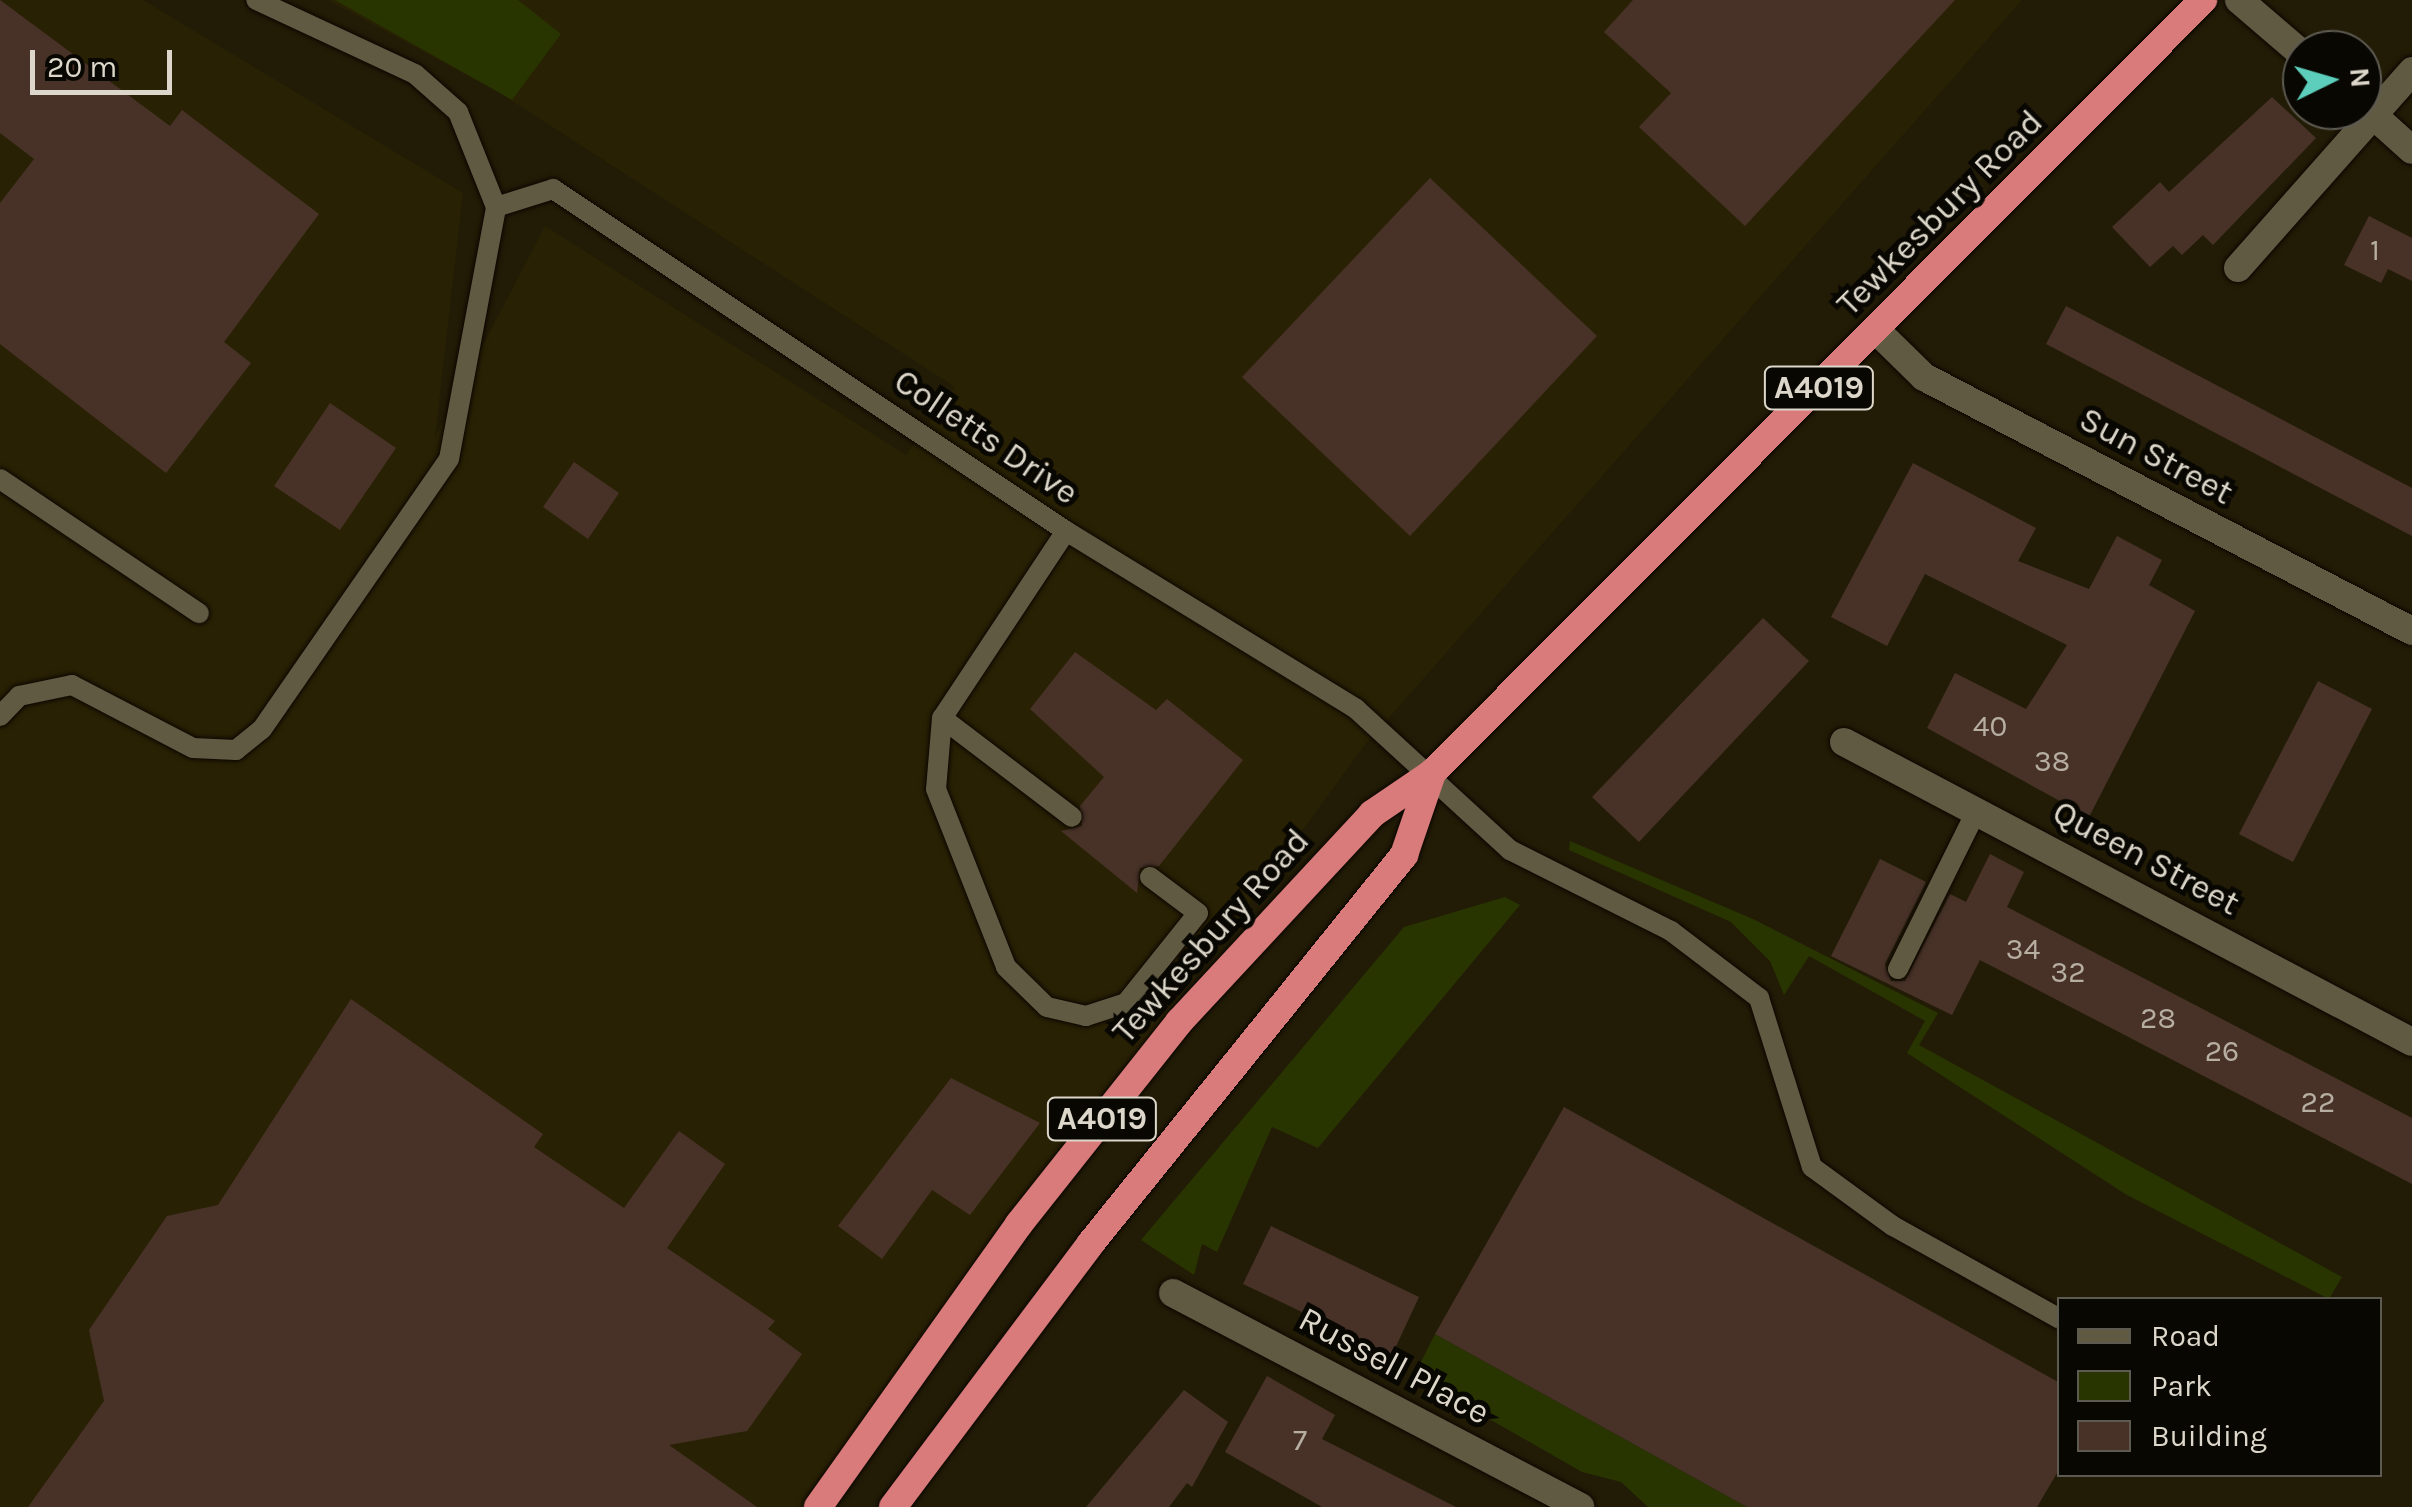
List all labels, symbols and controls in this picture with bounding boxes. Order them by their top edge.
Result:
scale bar [35,30,178,92]
north arrow [2282,30,2382,130]
text: 20 m [47,49,117,85]
text: N [2343,66,2378,89]
street label: Tewkesbury Road [1828,101,2052,325]
house number: 1 [2370,232,2380,268]
street label: Colletts Drive [886,360,1086,514]
road number: A4019 [1762,361,1876,415]
street label: Sun Street [2072,398,2240,514]
house number: 40 [1973,708,2007,744]
house number: 38 [2034,743,2070,779]
street label: Queen Street [2045,791,2247,925]
street label: Tewkesbury Road [1104,820,1318,1052]
house number: 34 [2006,931,2040,967]
house number: 32 [2050,954,2086,990]
house number: 28 [2140,1000,2176,1036]
house number: 26 [2205,1033,2239,1069]
house number: 22 [2301,1084,2335,1120]
road number: A4019 [1044,1092,1160,1146]
legend [2057,1297,2382,1477]
street label: Russell Place [1292,1298,1496,1434]
text: Road [2151,1318,2220,1354]
text: Park [2151,1368,2212,1404]
text: Building [2151,1418,2267,1454]
house number: 7 [1293,1422,1307,1458]

